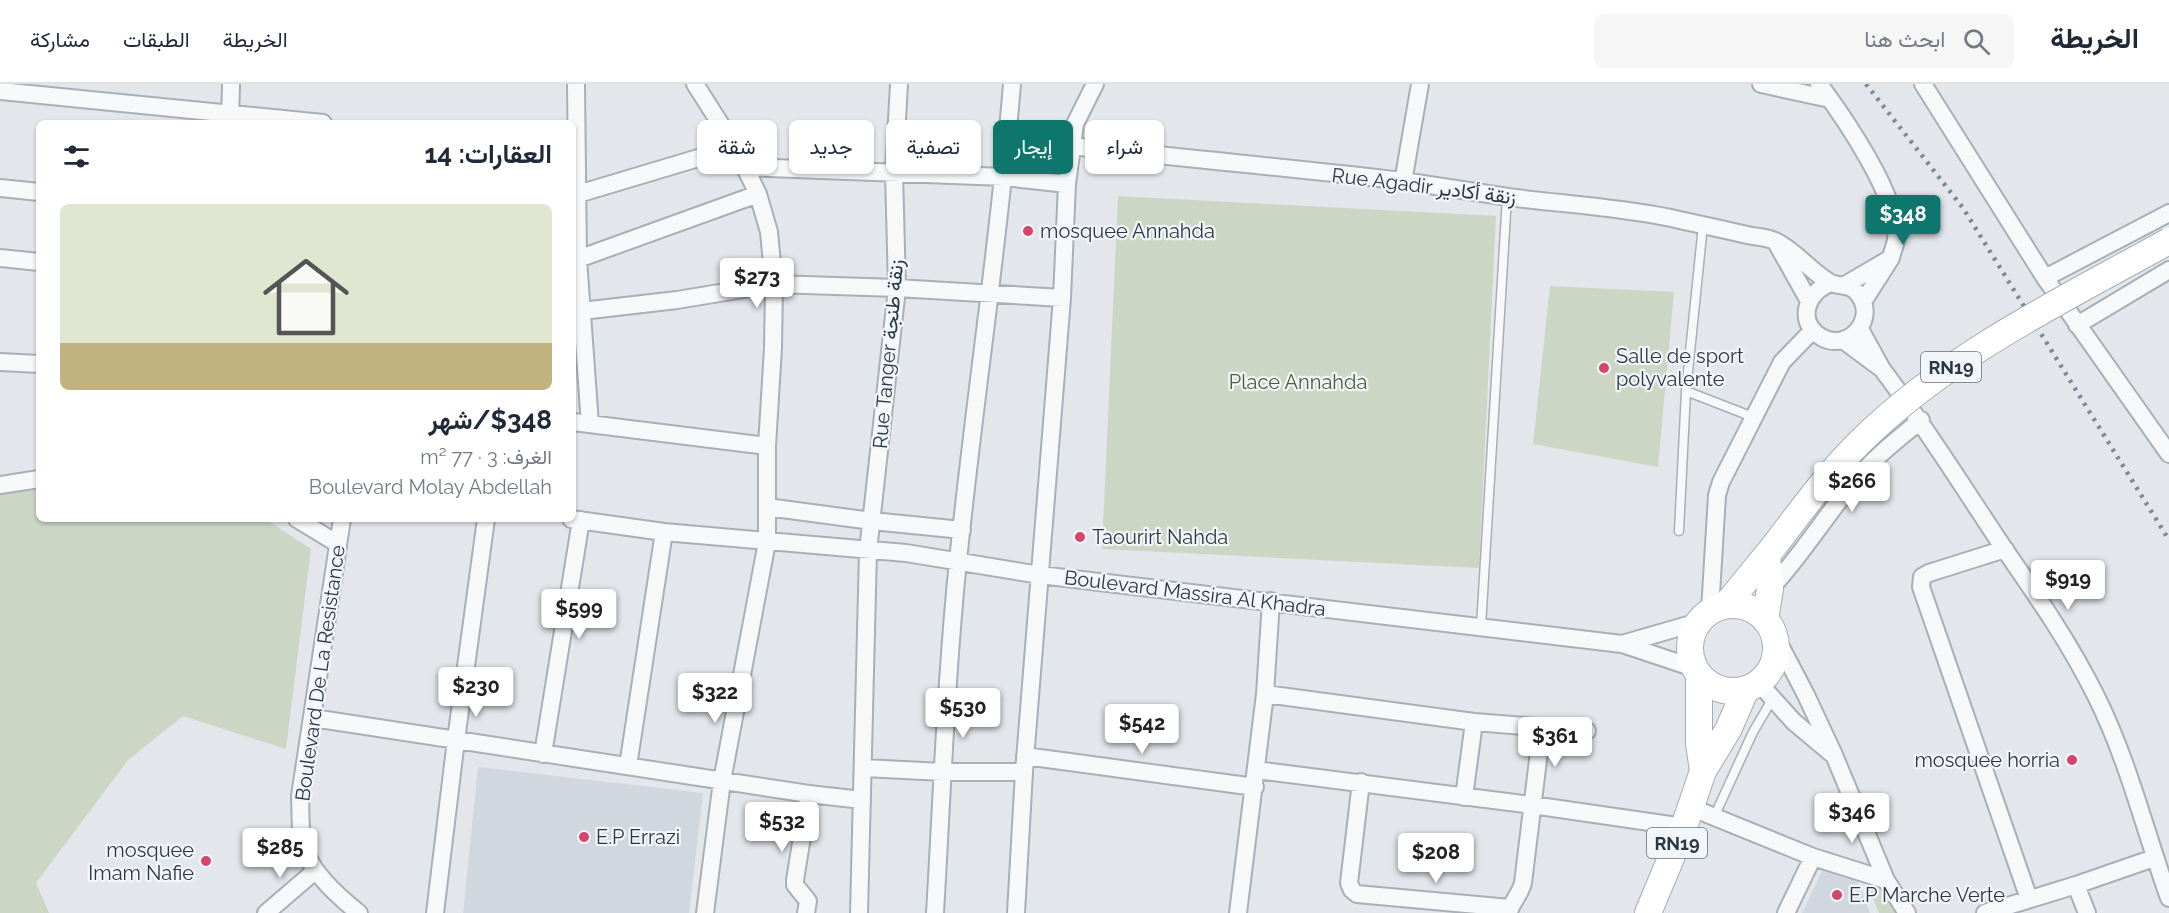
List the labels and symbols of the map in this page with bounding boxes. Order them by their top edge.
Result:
street label: Rue Agadir زنقة أكادير [1330,163,1518,210]
pin: $348 [1867,195,1939,246]
place label: mosquee Annahda [1040,219,1215,243]
marker: mosquee Annahda [1021,224,1035,238]
pin: $273 [721,258,793,309]
street label: Rue Tanger زنقة طنجة [868,258,909,450]
place label: Salle de sport polyvalente [1616,344,1744,391]
road number: RN19 [1921,352,1981,382]
marker: Salle de sport polyvalente [1597,361,1611,375]
park label: Place Annahda [1229,370,1367,394]
pin: $266 [1816,462,1888,513]
place label: Taourirt Nahda [1092,525,1228,549]
marker: Taourirt Nahda [1073,530,1087,544]
street label: Boulevard De La Resistance [290,543,350,803]
pin: $919 [2032,560,2104,611]
street label: Boulevard Massira Al Khadra [1063,565,1327,621]
pin: $599 [543,589,615,640]
pin: $230 [440,667,512,718]
pin: $322 [679,673,751,724]
pin: $530 [927,688,999,739]
pin: $542 [1106,704,1178,755]
pin: $361 [1519,717,1591,768]
place label: mosquee horria [1914,748,2060,772]
marker: mosquee horria [2065,753,2079,767]
pin: $346 [1816,793,1888,844]
pin: $532 [746,802,818,853]
place label: E.P Errazi [596,825,680,849]
pin: $285 [244,828,316,879]
road number: RN19 [1647,828,1707,858]
marker: E.P Errazi [577,830,591,844]
pin: $208 [1400,833,1472,884]
place label: mosquee Imam Nafie [88,838,194,885]
marker: mosquee Imam Nafie [199,854,213,868]
place label: E.P Marche Verte [1849,883,2005,907]
marker: E.P Marche Verte [1830,888,1844,902]

